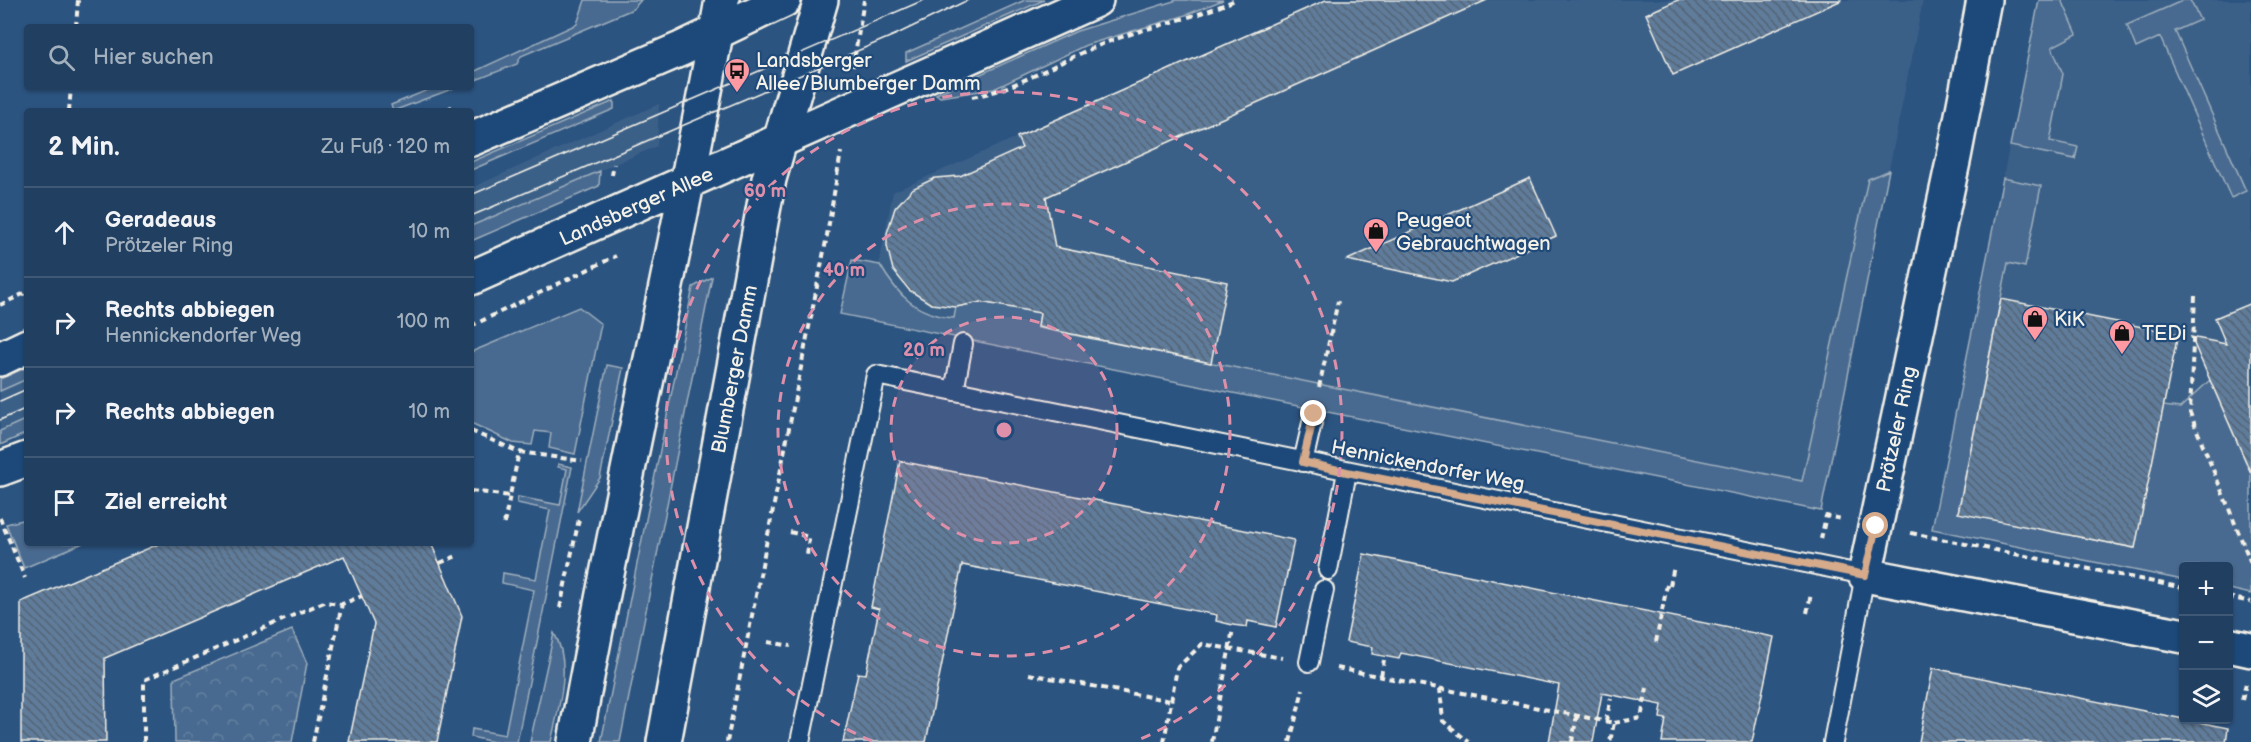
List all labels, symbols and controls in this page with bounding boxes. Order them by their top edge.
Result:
search box [24,24,474,90]
icon: search [45,41,78,74]
text: Hier suchen [93,44,214,71]
place label: Landsberger Allee/Blumberger Damm [756,49,980,96]
bus stop icon: Landsberger Allee/Blumberger Damm [722,56,752,94]
text: 2 Min. [48,132,120,163]
text: Zu Fuß · 120 m [321,135,450,159]
street label: Landsberger Allee [556,162,717,252]
text: 60 m [744,181,786,202]
text: Geradeaus [105,207,216,234]
place label: Peugeot Gebrauchtwagen [1396,209,1551,256]
icon: ahead [48,216,81,249]
shop icon: Peugeot Gebrauchtwagen [1361,216,1391,254]
text: 10 m [409,220,450,244]
text: Prötzeler Ring [105,234,233,258]
text: 40 m [823,260,865,281]
street label: Blumberger Damm [707,283,763,455]
text: Rechts abbiegen [105,297,275,324]
shop icon: KiK [2020,304,2050,342]
icon: right [48,306,81,339]
place label: KiK [2054,308,2085,332]
text: 100 m [397,310,450,334]
shop icon: TEDi [2107,318,2137,356]
place label: TEDi [2142,322,2186,346]
text: Hennickendorfer Weg [105,324,302,348]
text: 20 m [903,340,945,361]
street label: Prötzeler Ring [1872,364,1922,494]
icon: right [48,396,81,429]
text: Rechts abbiegen [105,399,275,426]
text: 10 m [409,400,450,424]
route end [1300,400,1326,426]
centre of rings [994,420,1014,440]
street label: Hennickendorfer Weg [1329,435,1527,497]
icon: arrive [48,486,81,519]
text: Ziel erreicht [105,489,227,516]
route start [1862,512,1888,538]
map controls [2179,562,2233,724]
button: + [2179,562,2233,616]
button: − [2179,616,2233,670]
button: layers [2179,670,2233,724]

